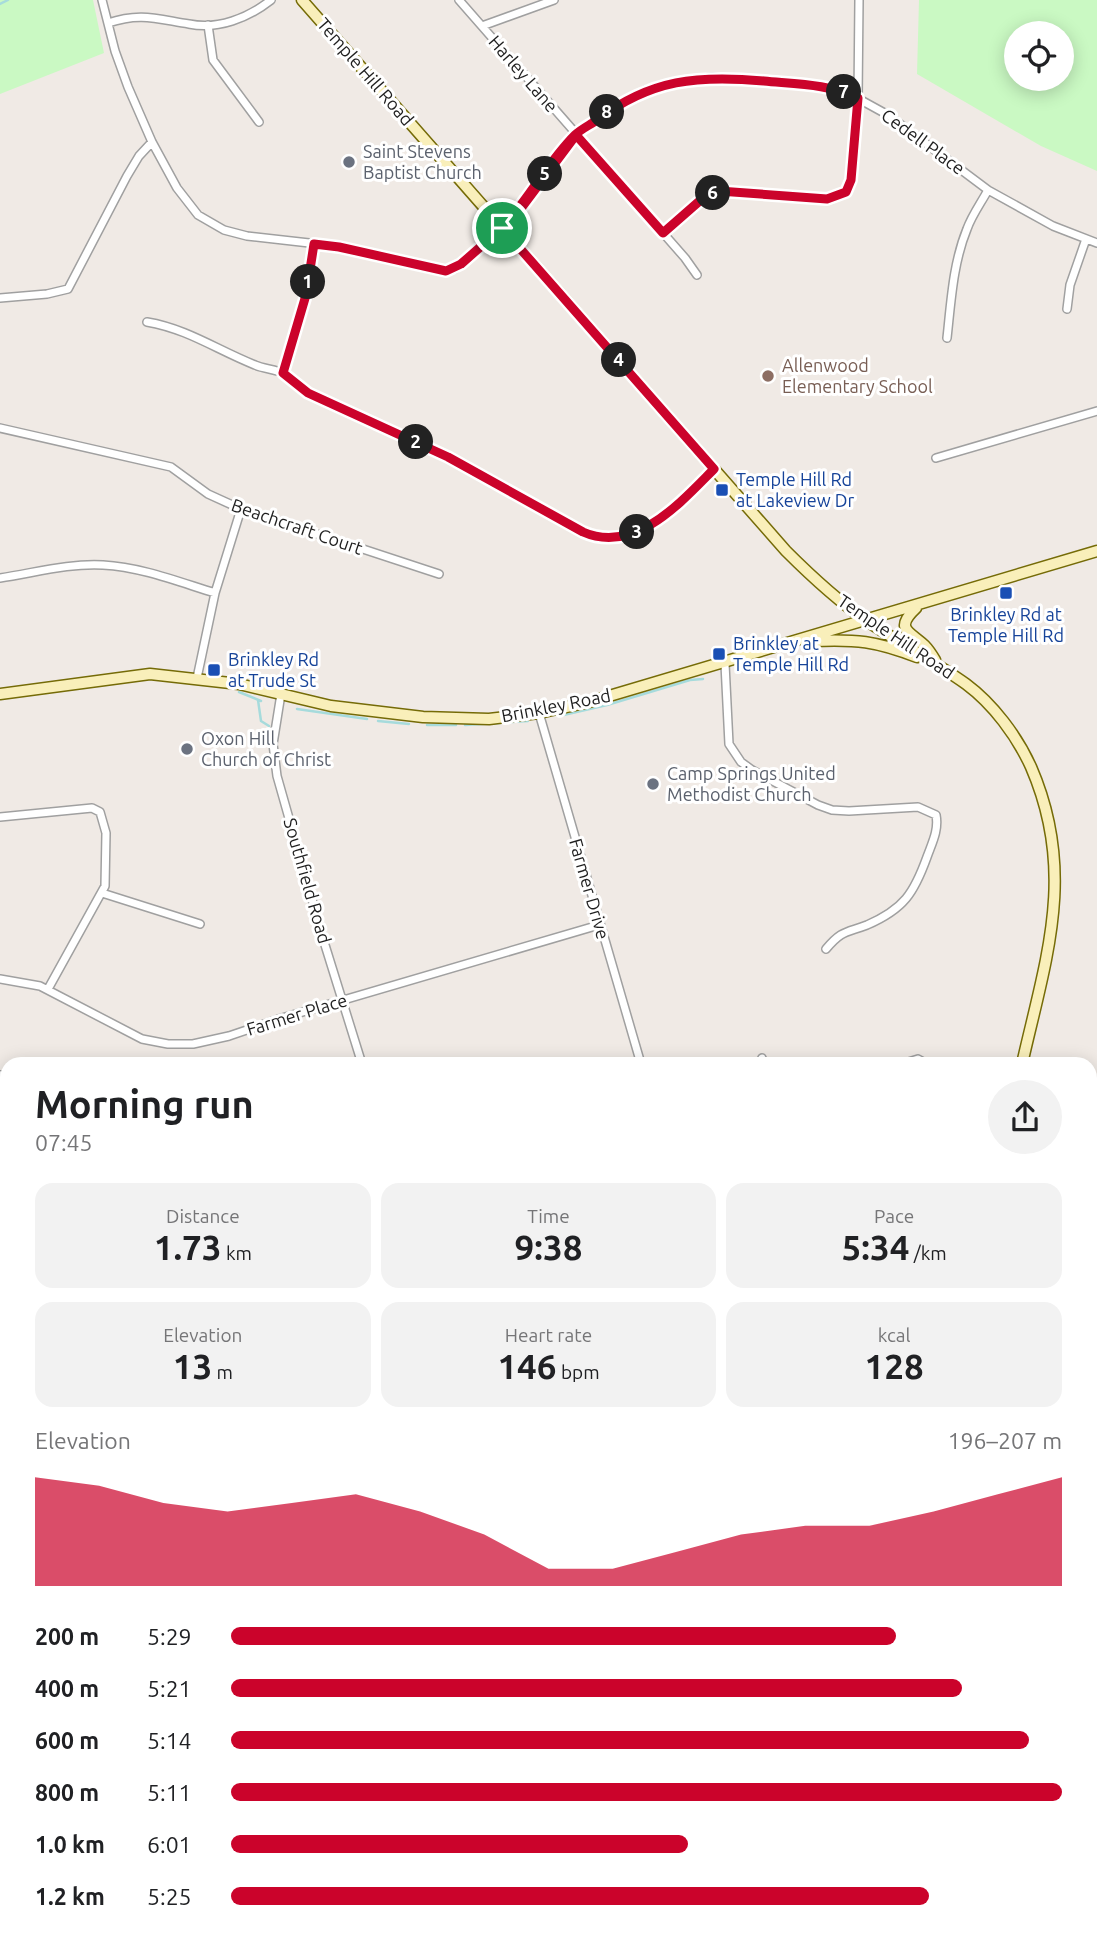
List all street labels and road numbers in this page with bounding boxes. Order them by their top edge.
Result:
street label: Temple Hill Road [314,14,418,129]
street label: Harley Lane [485,31,562,116]
street label: Cedell Place [878,104,969,178]
street label: Beachcraft Court [229,494,366,558]
street label: Temple Hill Road [835,590,958,682]
street label: Brinkley Road [499,685,612,725]
street label: Southfield Road [280,816,335,946]
street label: Farmer Drive [566,836,614,941]
street label: Farmer Place [244,989,350,1039]

